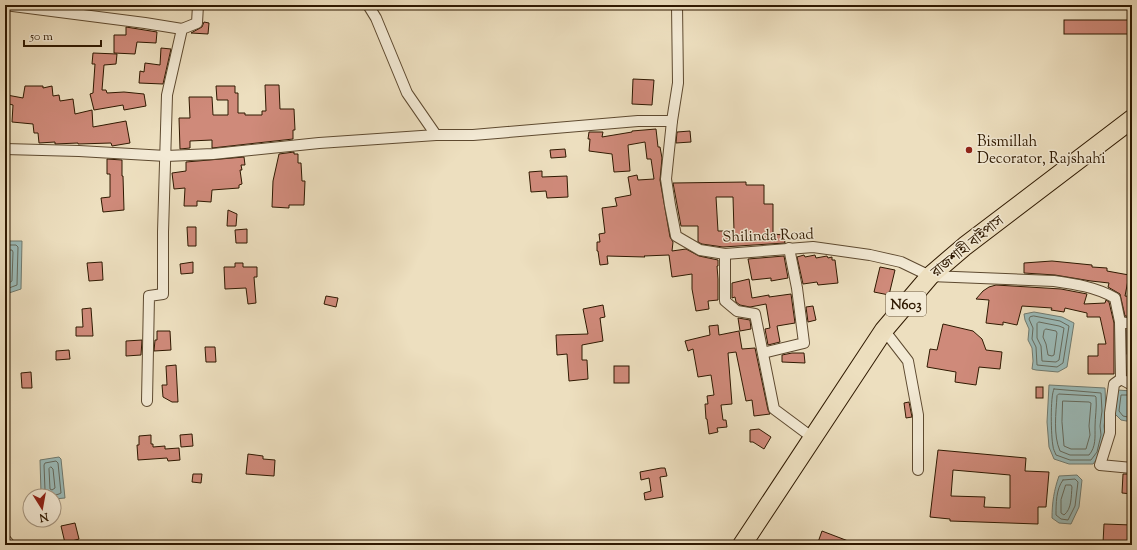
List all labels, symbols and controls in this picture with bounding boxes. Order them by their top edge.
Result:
scale bar [24,22,101,48]
text: 50 m [29,28,53,46]
place label: Bismillah Decorator, Rajshahi [977,132,1105,170]
marker: Bismillah Decorator, Rajshahi [964,145,974,155]
street label: রাজশাহী বাইপাস [926,211,1009,284]
street label: Shilinda Road [722,224,815,249]
road number: N603 [886,292,926,316]
north arrow [22,488,62,528]
text: N [38,508,51,526]

